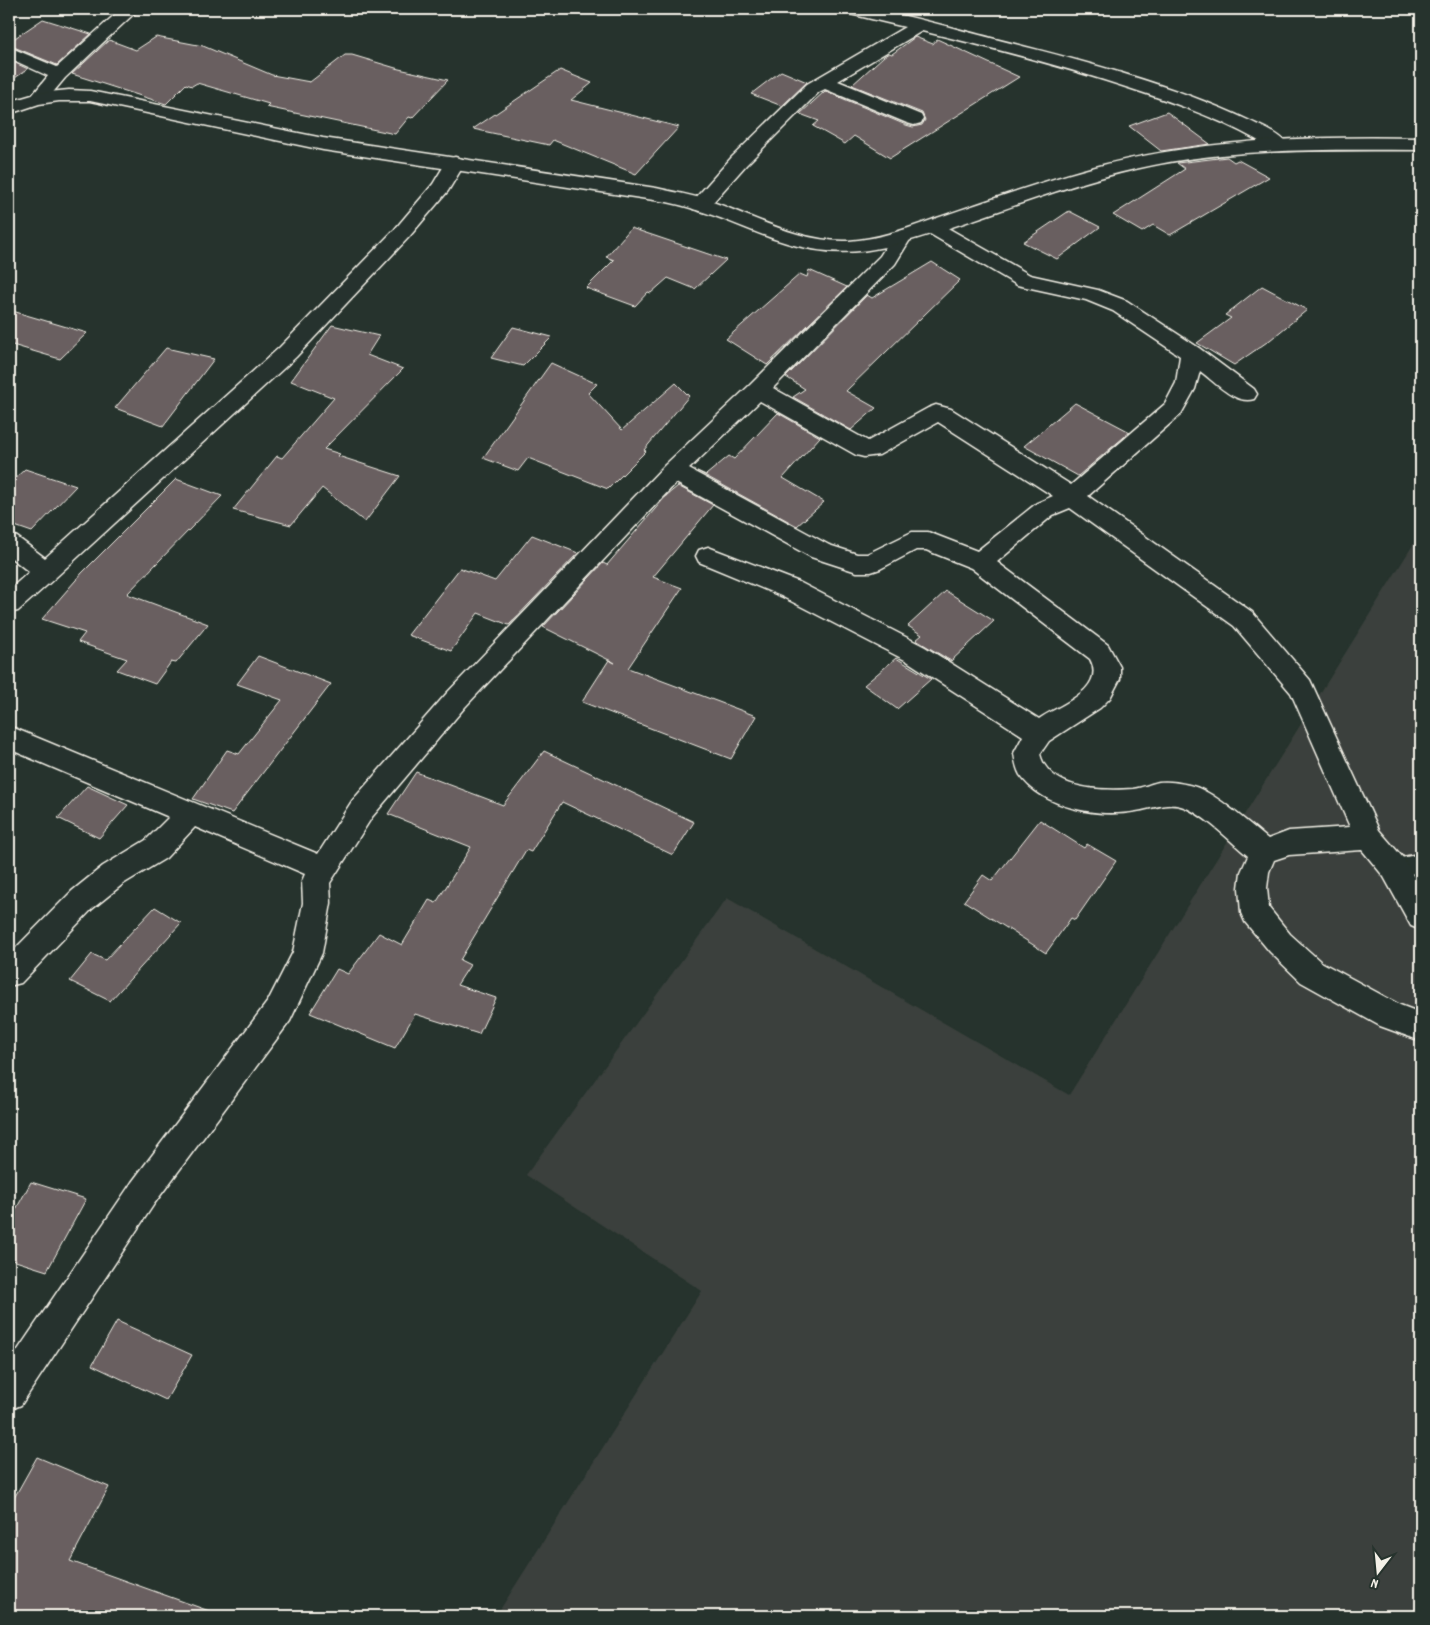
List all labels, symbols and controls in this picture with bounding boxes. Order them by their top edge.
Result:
north arrow [1352,1548,1402,1598]
text: N [1369,1572,1381,1593]

